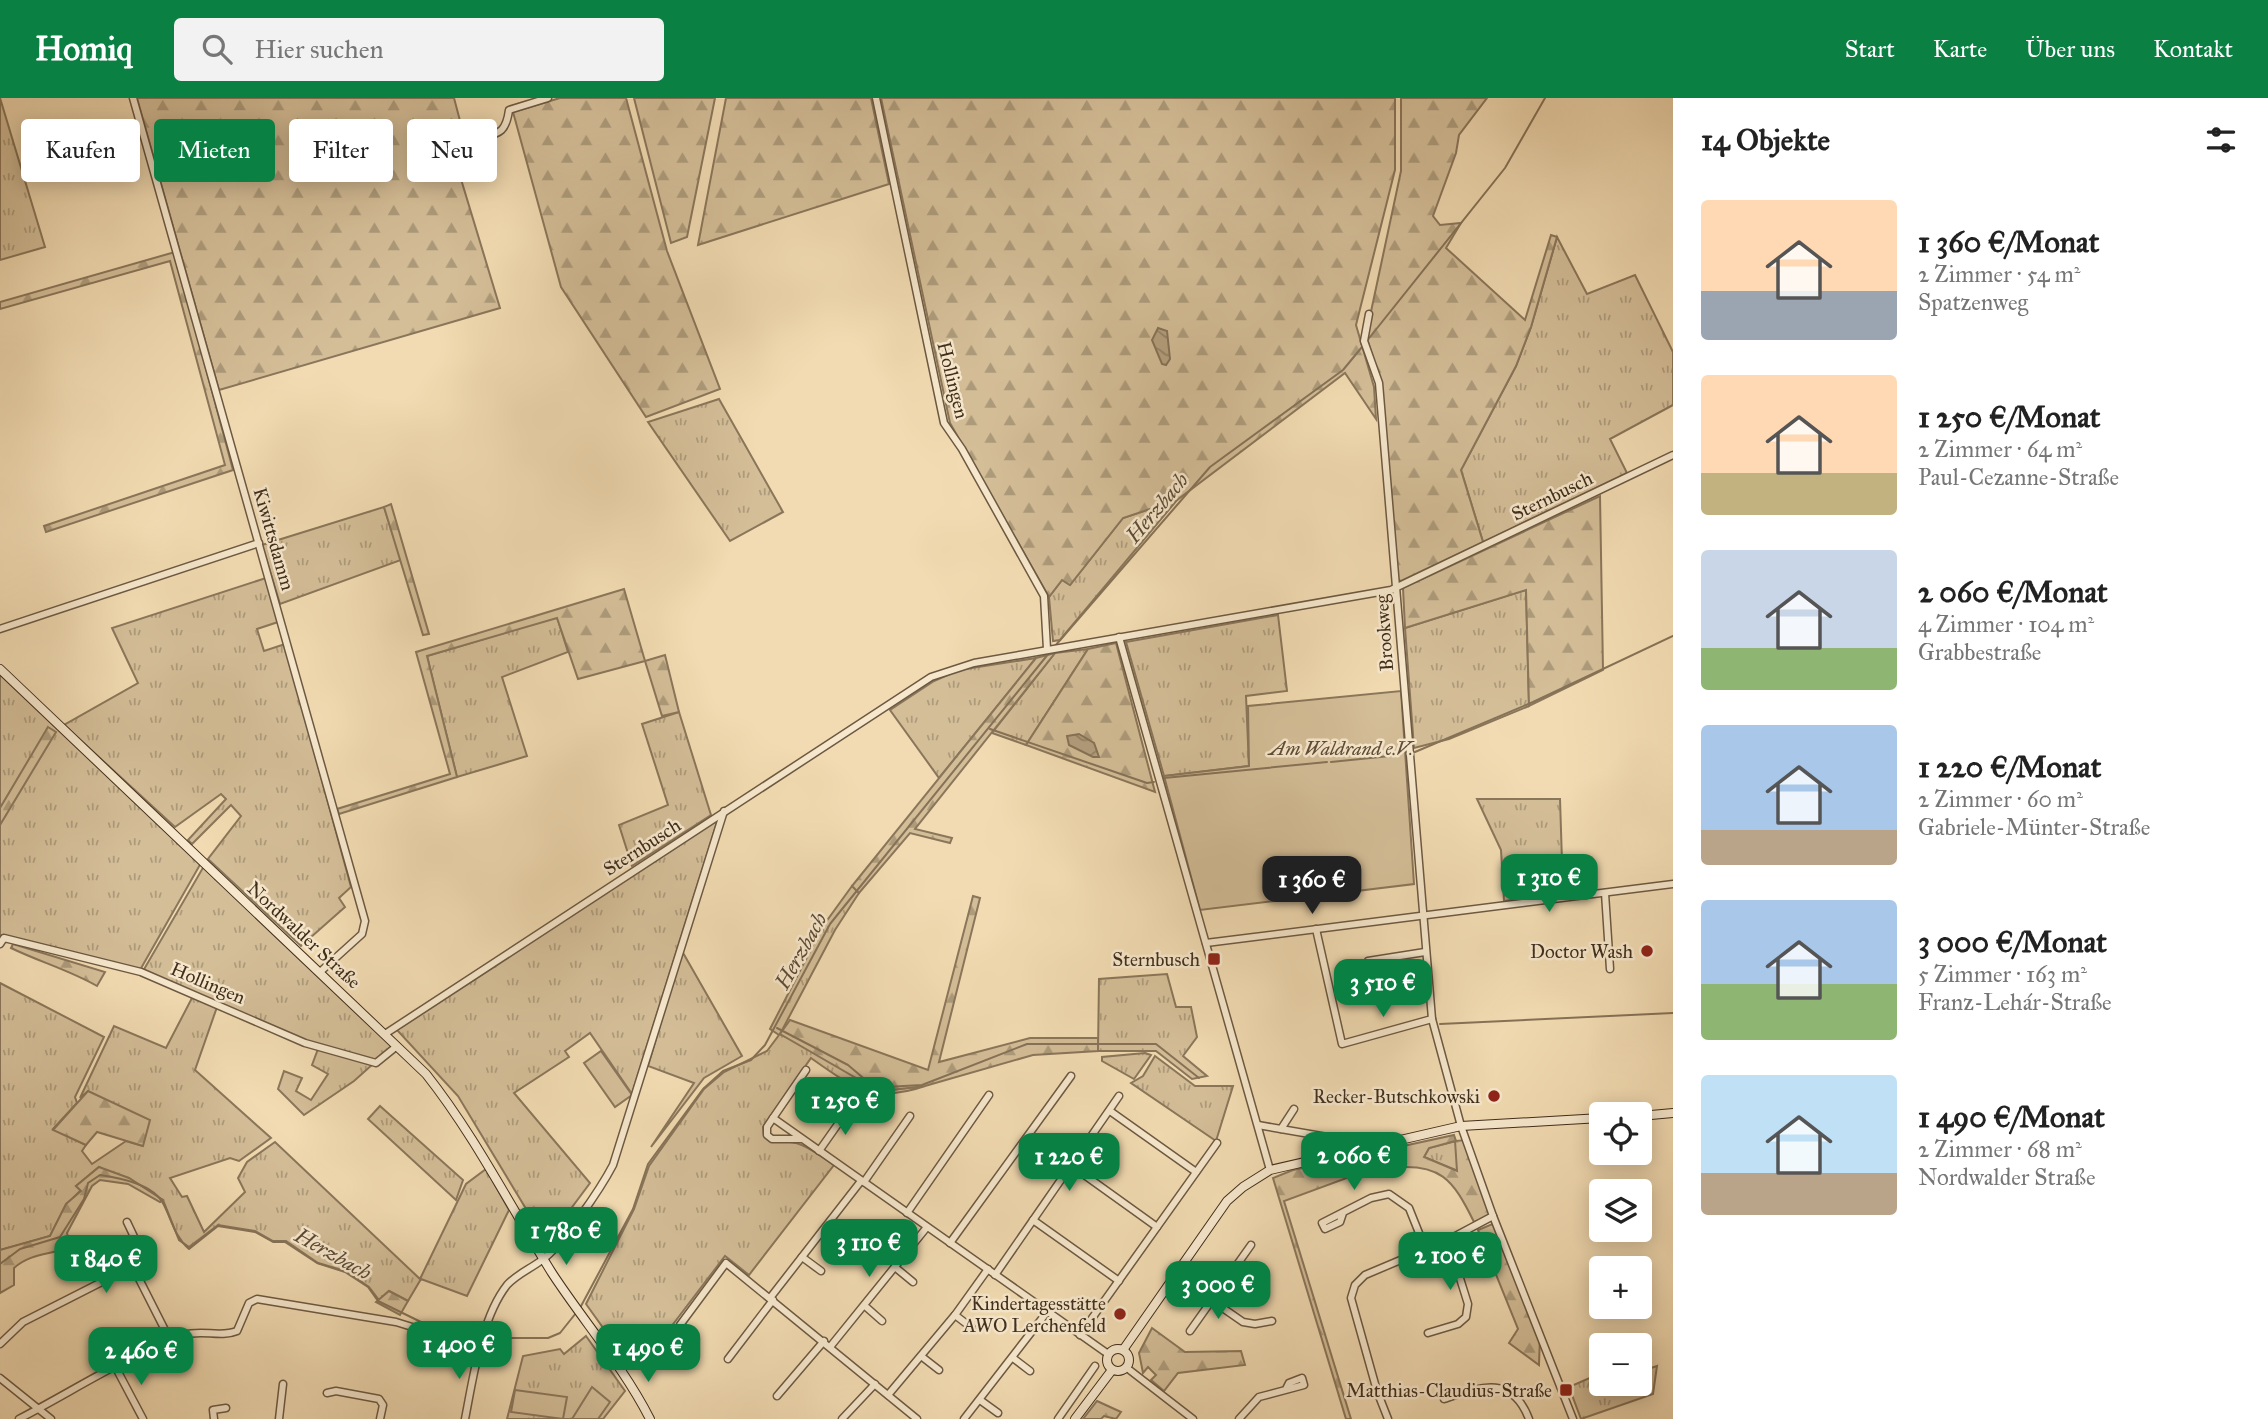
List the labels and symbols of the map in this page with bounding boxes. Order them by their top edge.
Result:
street label: Hollingen [931,339,974,421]
street label: Sternbusch [1508,466,1597,526]
water label: Herzbach [1119,468,1194,549]
street label: Kiwittsdamm [248,485,300,593]
street label: Brookweg [1370,594,1399,672]
park label: Am Waldrand e.V. [1267,737,1415,760]
street label: Sternbusch [599,813,685,881]
pin: 1 310 € [1484,854,1614,914]
pin: 1 360 € [1247,856,1377,916]
street label: Nordwalder Straße [243,877,366,993]
water label: Herzbach [769,908,833,995]
place label: Doctor Wash [1530,940,1633,963]
marker: Doctor Wash [1639,943,1655,959]
place label: Sternbusch [1112,948,1200,971]
marker: Sternbusch [1206,951,1222,967]
street label: Hollingen [167,957,249,1010]
pin: 3 510 € [1318,960,1448,1019]
pin: 1 250 € [780,1077,910,1137]
place label: Recker-Butschkowski [1313,1085,1480,1108]
marker: Recker-Butschkowski [1486,1088,1502,1104]
pin: 2 060 € [1289,1132,1419,1192]
pin: 1 220 € [1004,1134,1134,1193]
pin: 1 780 € [501,1208,631,1267]
pin: 3 110 € [804,1220,934,1279]
water label: Herzbach [289,1222,376,1286]
pin: 2 100 € [1385,1232,1515,1292]
pin: 1 840 € [41,1236,171,1295]
pin: 3 000 € [1153,1262,1283,1321]
place label: Kindertagesstätte AWO Lerchenfeld [962,1292,1106,1337]
marker: Kindertagesstätte AWO Lerchenfeld [1112,1306,1128,1322]
pin: 1 400 € [394,1322,524,1381]
pin: 1 490 € [583,1324,713,1384]
pin: 2 460 € [76,1328,206,1387]
place label: Matthias-Claudius-Straße [1346,1379,1552,1402]
marker: Matthias-Claudius-Straße [1558,1382,1574,1398]

